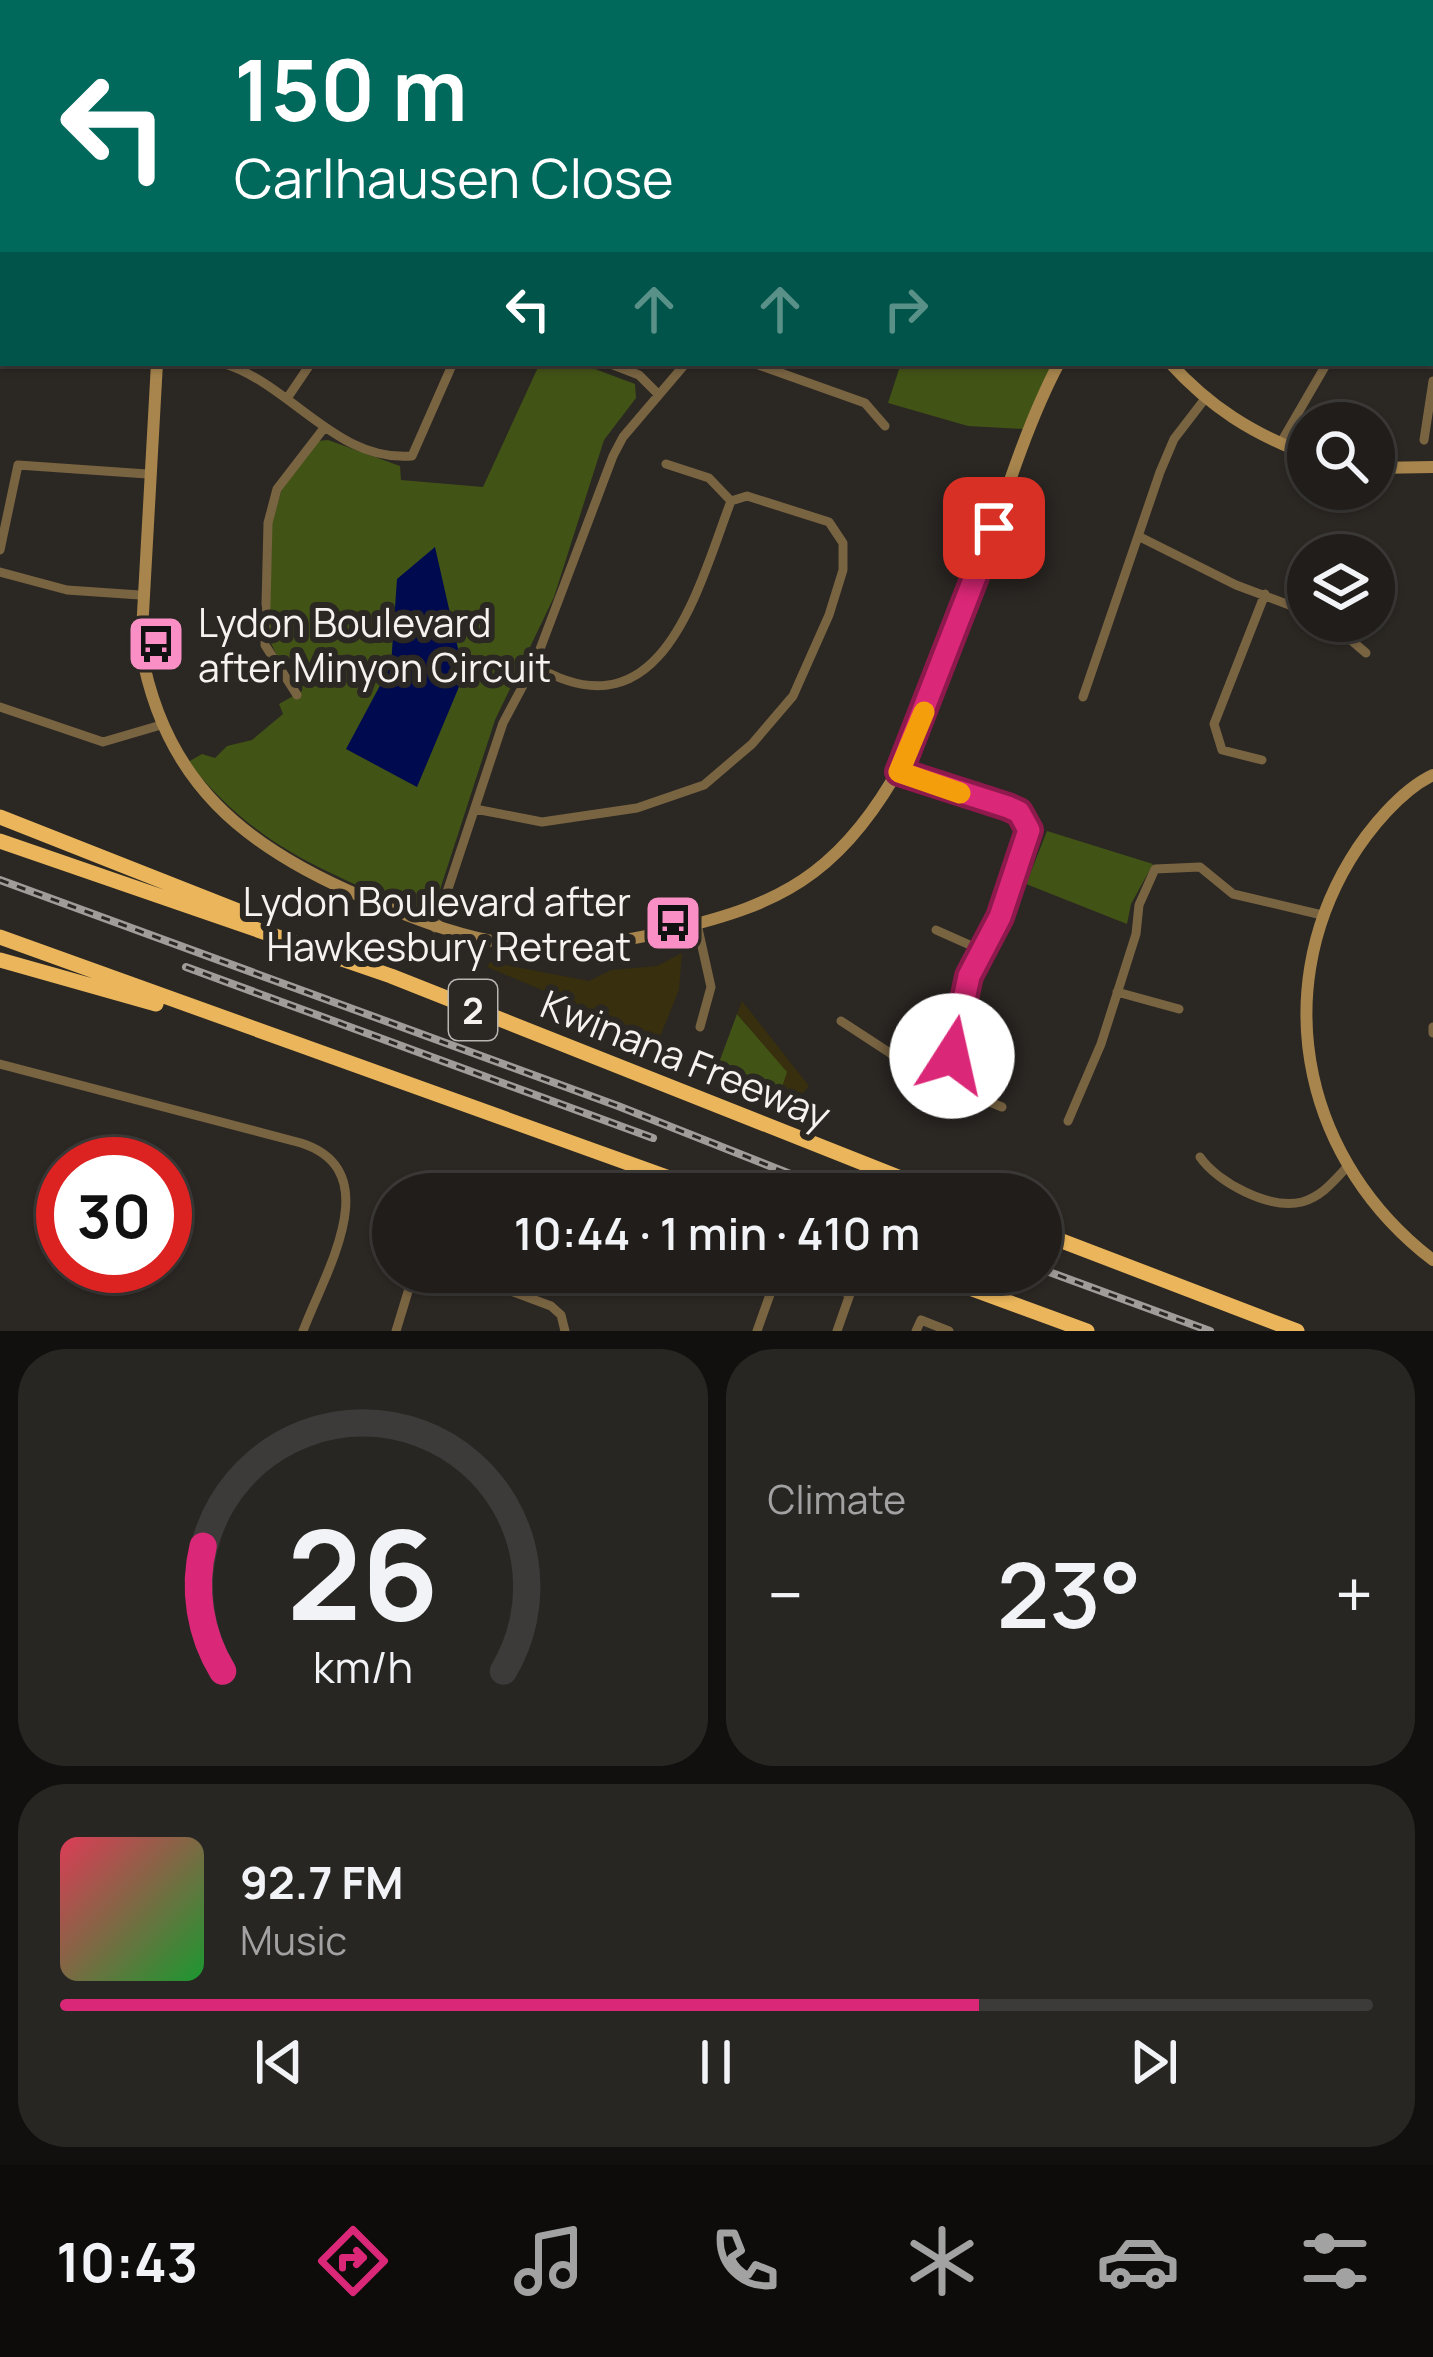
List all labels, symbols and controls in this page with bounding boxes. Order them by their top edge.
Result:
text: 150 m [234,31,468,146]
icon: left [36,48,192,204]
text: Carlhausen Close [234,140,674,214]
icon: left [495,276,561,342]
icon: ahead [621,276,687,342]
icon: ahead [747,276,813,342]
icon: right [873,276,939,342]
map controls [1287,402,1395,642]
button: search [1287,402,1395,510]
pin [943,477,1045,579]
icon: arrive [961,495,1027,561]
button: layers [1287,534,1395,642]
place label: Lydon Boulevard after Minyon Circuit [198,595,551,694]
bus stop icon: Lydon Boulevard after Minyon Circuit [125,613,187,675]
place label: Lydon Boulevard after Hawkesbury Retreat [243,874,631,973]
bus stop icon: Lydon Boulevard after Hawkesbury Retreat [642,892,704,954]
street label: Kwinana Freeway [533,976,839,1142]
road number: 2 [449,980,497,1040]
position arrow [889,993,1015,1119]
speed limit sign: 30 [36,1137,192,1293]
text: 10:44 · 1 min · 410 m [514,1202,920,1264]
text: Climate [768,1472,906,1526]
text: 26 [287,1487,439,1657]
text: 23° [997,1532,1141,1655]
text: − [768,1549,803,1639]
text: + [1335,1549,1373,1639]
text: km/h [313,1636,413,1695]
text: 92.7 FM [240,1851,403,1913]
text: Music [240,1913,347,1967]
icon: previous [246,2029,312,2095]
icon: pause [683,2029,749,2095]
icon: next [1121,2029,1187,2095]
icon: directions [311,2219,395,2303]
icon: music [507,2219,591,2303]
icon: phone [703,2219,787,2303]
icon: climate [900,2219,984,2303]
icon: car [1096,2219,1180,2303]
icon: filters [1293,2219,1377,2303]
text: 10:43 [56,2224,198,2298]

